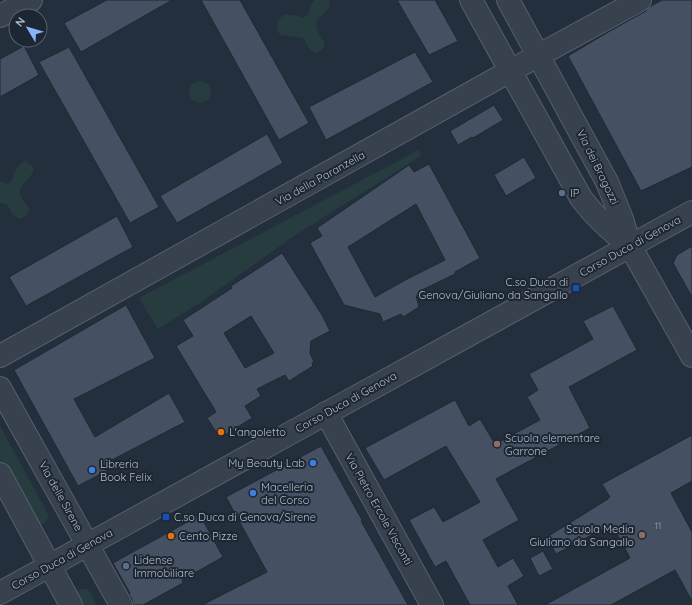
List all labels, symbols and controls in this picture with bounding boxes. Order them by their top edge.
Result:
north arrow [8,8,48,48]
text: N [12,14,28,29]
street label: Via dei Bragozzi [574,127,622,207]
street label: Via della Paranzella [273,148,367,208]
place label: IP [570,186,580,200]
marker: IP [557,188,567,198]
street label: Corso Duca di Genova [577,212,683,280]
place label: C.so Duca di Genova/Giuliano da Sangallo [419,275,568,302]
marker: C.so Duca di Genova/Giuliano da Sangallo [571,283,581,293]
street label: Corso Duca di Genova [293,368,399,436]
place label: L'angoletto [229,425,286,439]
marker: L'angoletto [216,427,226,437]
place label: Scuola elementare Garrone [505,431,600,458]
marker: Scuola elementare Garrone [492,439,502,449]
street label: Via Pietro Ercole Visconti [342,451,416,567]
place label: My Beauty Lab [228,456,305,470]
place label: Libreria Book Felix [100,457,152,484]
marker: My Beauty Lab [308,458,318,468]
street label: Via delle Sirene [36,459,86,533]
marker: Libreria Book Felix [87,465,97,475]
place label: Macelleria del Corso [261,480,313,507]
marker: Macelleria del Corso [248,488,258,498]
place label: C.so Duca di Genova/Sirene [174,510,316,524]
marker: C.so Duca di Genova/Sirene [161,512,171,522]
house number: 11 [655,520,661,531]
place label: Scuola Media Giuliano da Sangallo [530,522,634,549]
street label: Corso Duca di Genova [9,525,115,593]
place label: Cento Pizze [179,529,238,543]
marker: Scuola Media Giuliano da Sangallo [637,530,647,540]
marker: Cento Pizze [166,531,176,541]
place label: Lidense Immobiliare [134,553,194,580]
marker: Lidense Immobiliare [121,561,131,571]

